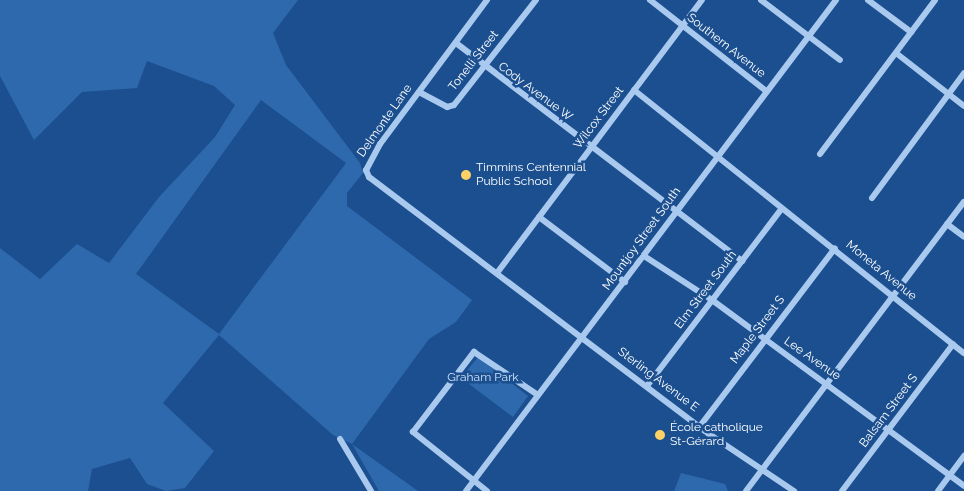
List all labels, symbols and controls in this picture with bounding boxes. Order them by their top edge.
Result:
street label: Southern Avenue [684,11,768,81]
street label: Tonelli Street [446,28,502,94]
street label: Cody Avenue W [495,59,575,125]
street label: Delmonte Lane [355,82,415,160]
street label: Wilcox Street [571,84,627,152]
place label: Timmins Centennial Public School [476,161,586,189]
marker: Timmins Centennial Public School [460,169,472,181]
street label: Mountjoy Street South [600,185,684,293]
street label: Moneta Avenue [843,238,919,304]
street label: Elm Street South [672,248,740,332]
street label: Maple Street S [728,293,788,367]
street label: Lee Avenue [781,334,843,384]
street label: Sterling Avenue E [614,345,702,415]
park label: Graham Park [447,371,519,385]
street label: Balsam Street S [857,372,921,450]
place label: École catholique St-Gérard [670,421,763,449]
marker: École catholique St-Gérard [654,429,666,441]

